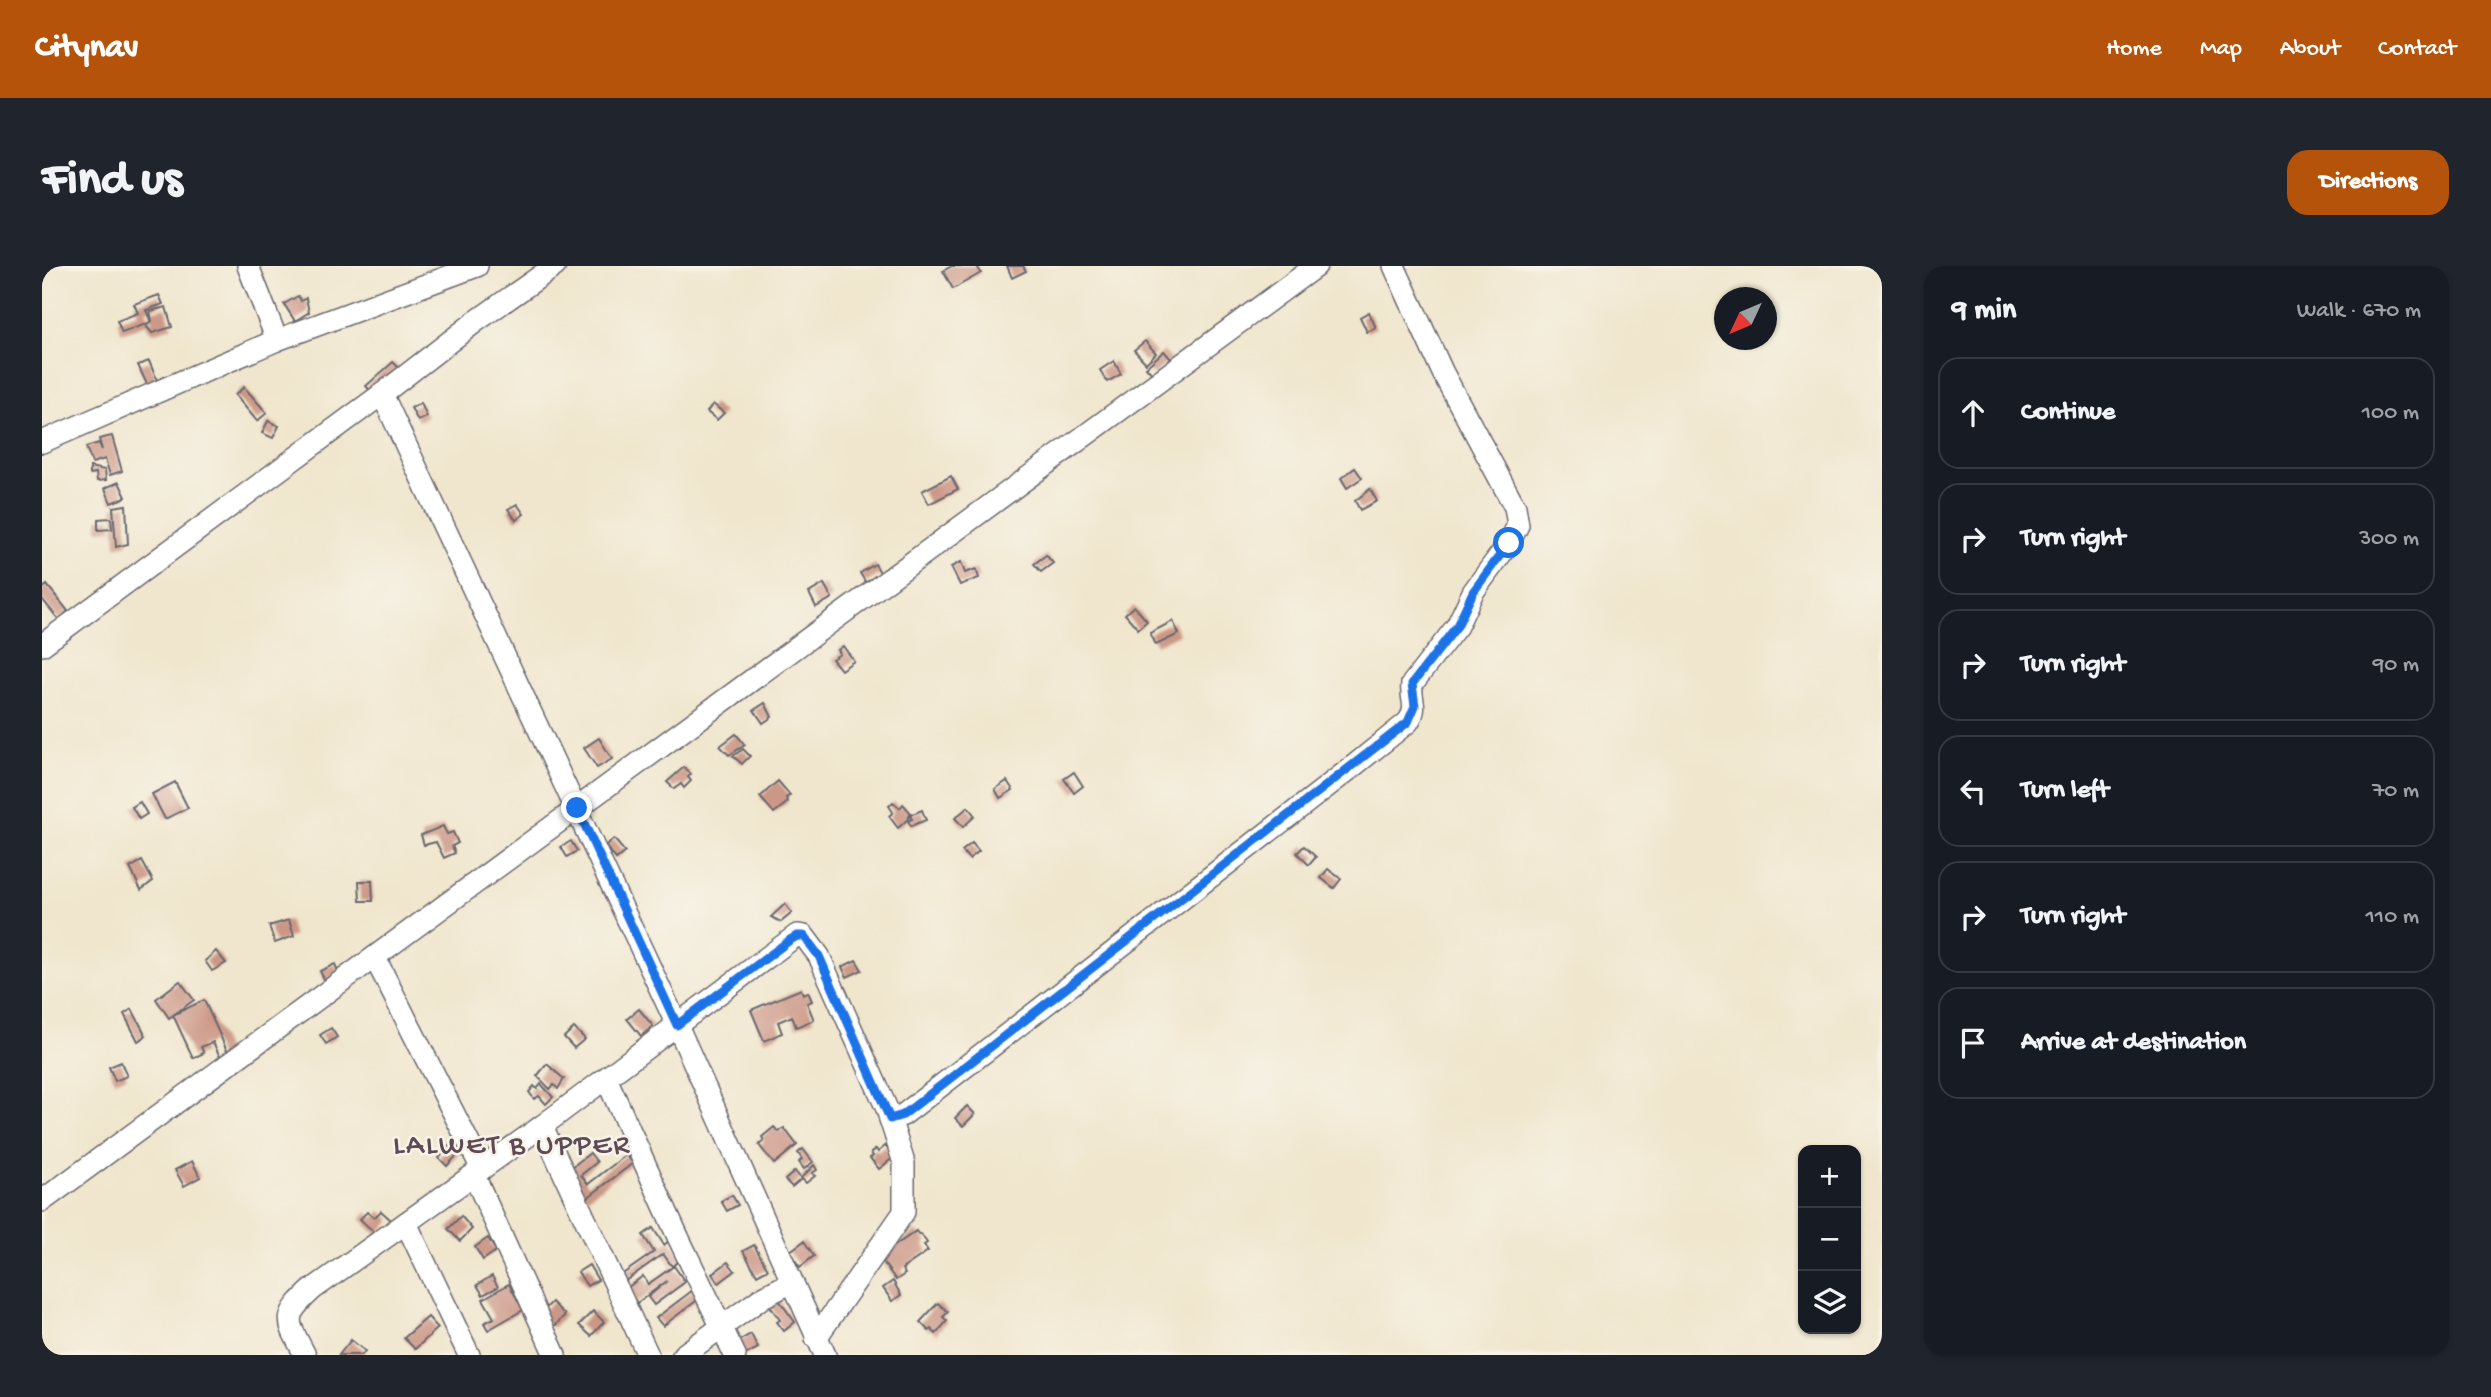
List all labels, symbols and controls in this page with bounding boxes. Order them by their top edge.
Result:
text: Citynav [35,30,138,68]
text: Home [2106,35,2162,64]
text: Map [2200,35,2242,64]
text: About [2280,35,2340,64]
text: Contact [2378,35,2456,64]
button: Directions [2287,150,2449,215]
text: Find us [42,153,182,211]
north arrow [1714,287,1777,350]
text: 9 min [1952,294,2016,329]
text: Walk · 670 m [2297,298,2421,325]
icon: ahead [1954,394,1992,432]
text: Continue [2021,398,2115,429]
text: 100 m [2362,400,2419,427]
icon: right [1954,520,1992,558]
text: Turn right [2021,524,2125,555]
text: 300 m [2359,526,2419,553]
route start [1493,527,1524,558]
icon: right [1954,646,1992,684]
text: Turn right [2021,650,2125,681]
text: 90 m [2373,652,2419,679]
icon: left [1954,772,1992,810]
text: Turn left [2021,776,2109,807]
text: 70 m [2372,778,2419,805]
route end [561,792,592,823]
icon: right [1954,898,1992,936]
text: Turn right [2021,902,2125,933]
text: 110 m [2366,904,2419,931]
icon: arrive [1954,1024,1992,1062]
text: Arrive at destination [2021,1028,2246,1059]
district label: LALWET B UPPER [393,1130,631,1165]
map controls [1798,1145,1861,1334]
button: + [1798,1145,1861,1208]
button: − [1798,1208,1861,1271]
button: layers [1798,1271,1861,1334]

